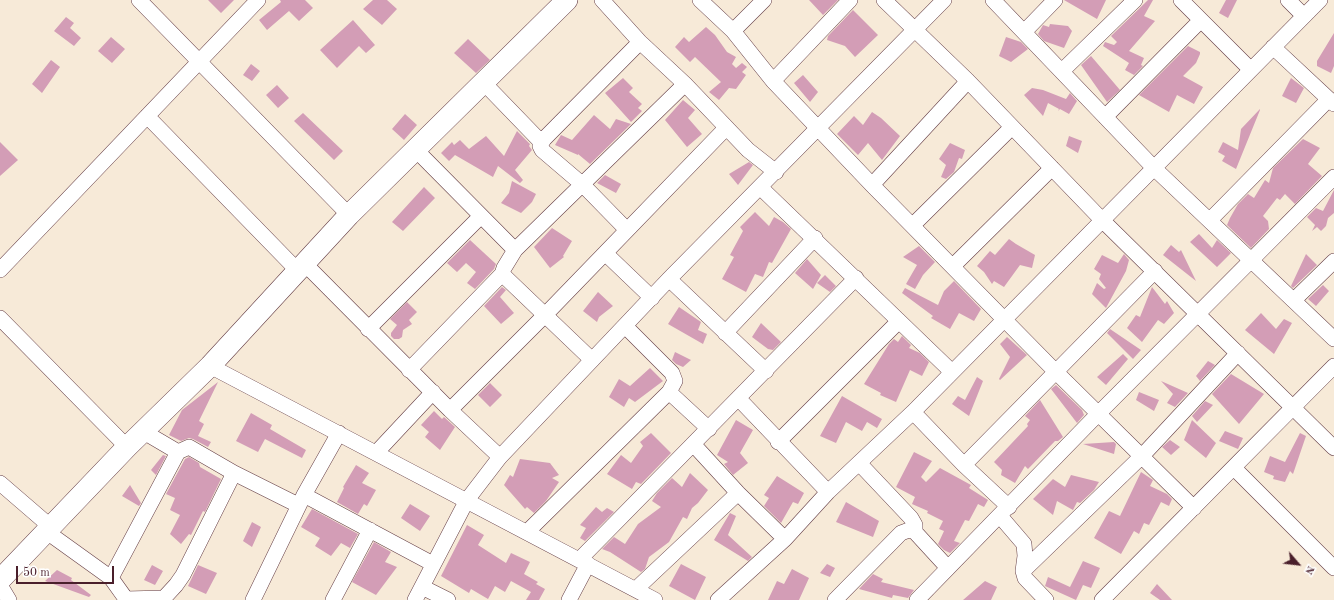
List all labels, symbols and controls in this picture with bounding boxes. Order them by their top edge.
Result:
north arrow [1278,544,1318,584]
scale bar [18,558,116,584]
text: N [1302,564,1316,576]
text: 50 m [23,567,50,579]

